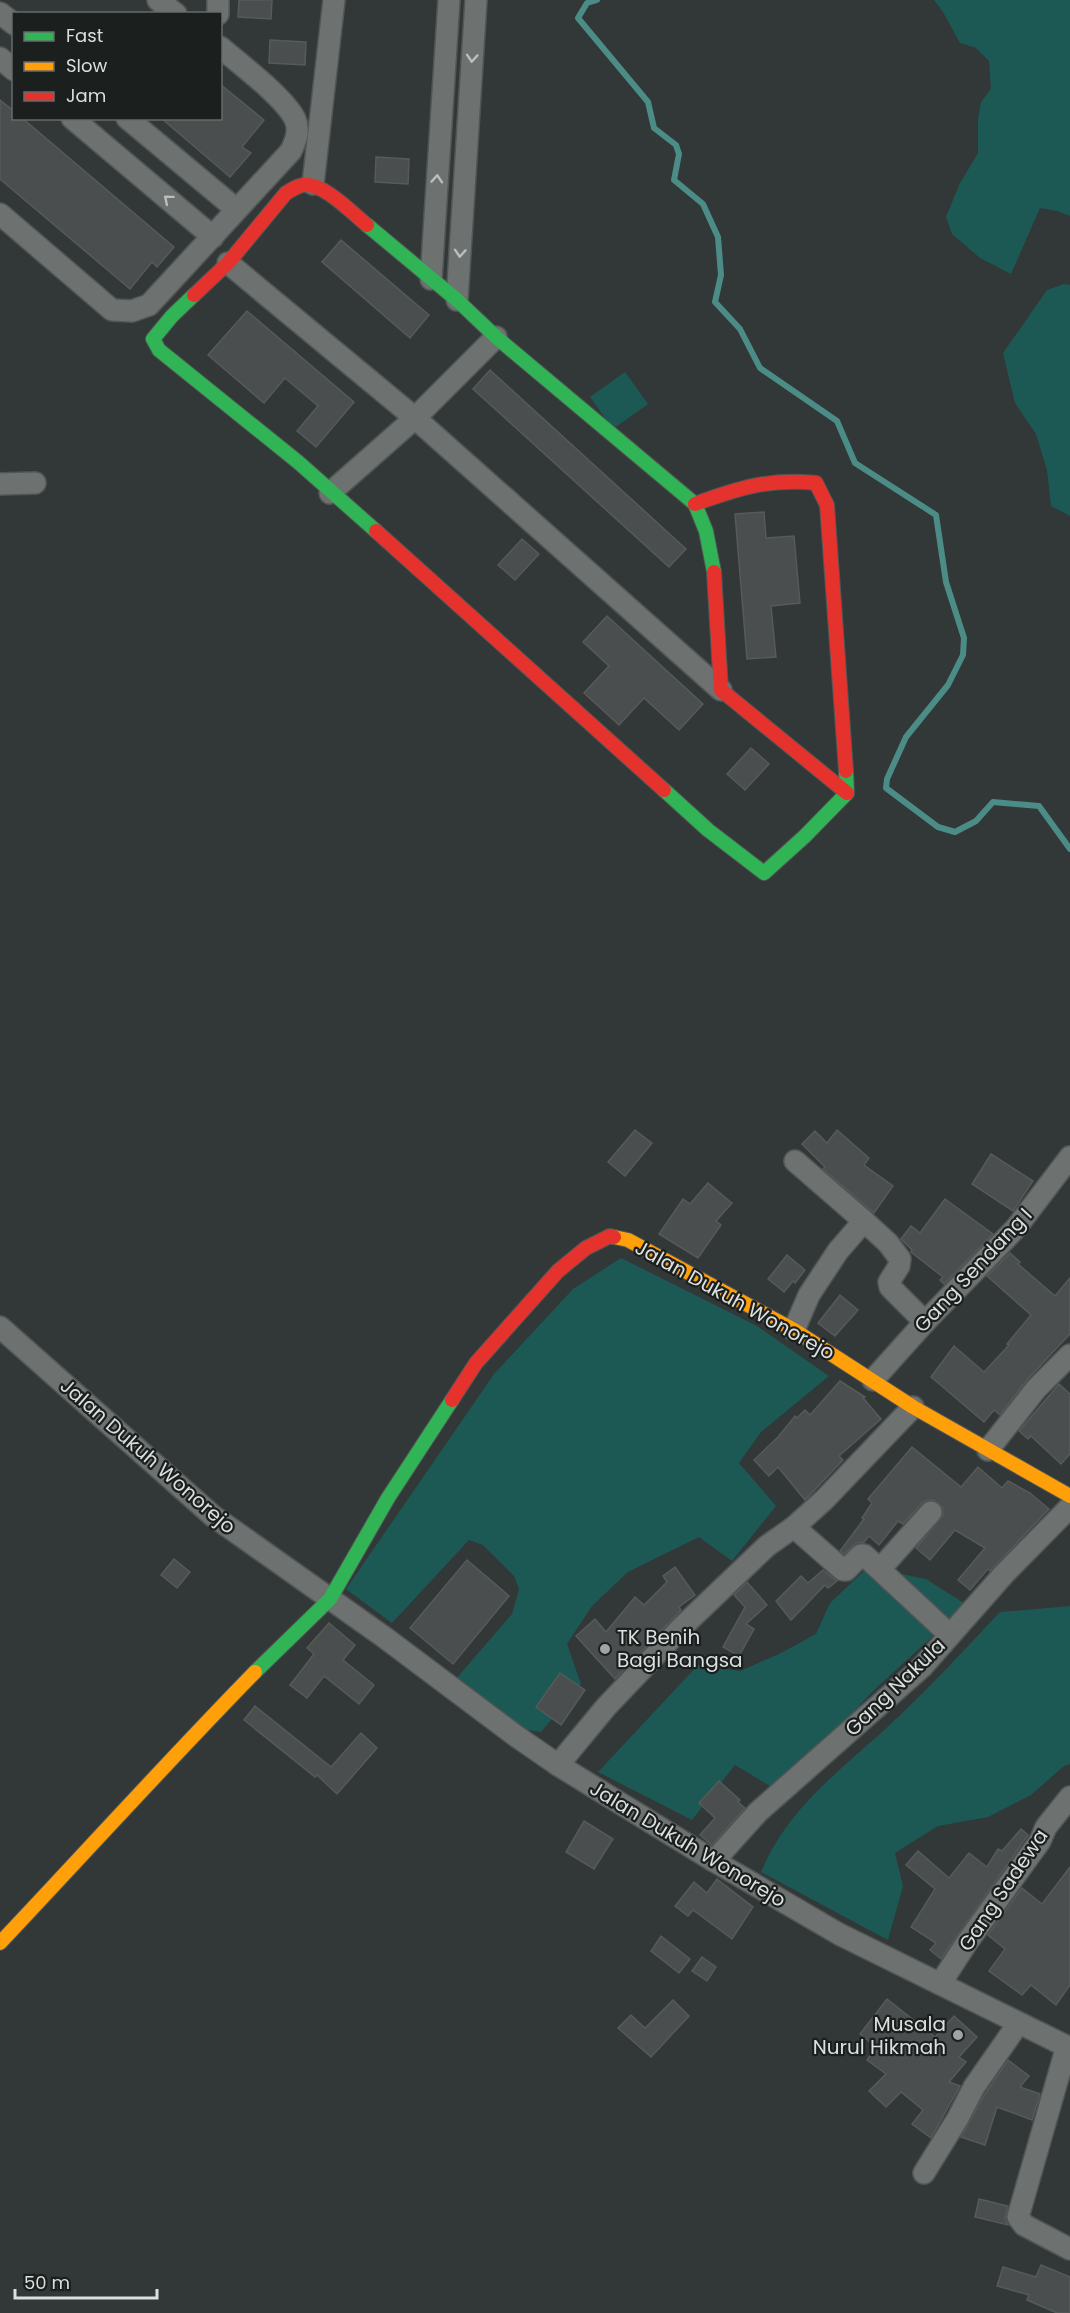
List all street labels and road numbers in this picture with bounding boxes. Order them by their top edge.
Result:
street label: Gang Sendang I [908,1201,1038,1339]
street label: Jalan Dukuh Wonorejo [630,1233,840,1367]
street label: Jalan Dukuh Wonorejo [54,1372,242,1540]
street label: Gang Nakula [839,1632,951,1742]
street label: Jalan Dukuh Wonorejo [585,1774,791,1914]
street label: Gang Sadewa [952,1823,1054,1957]

